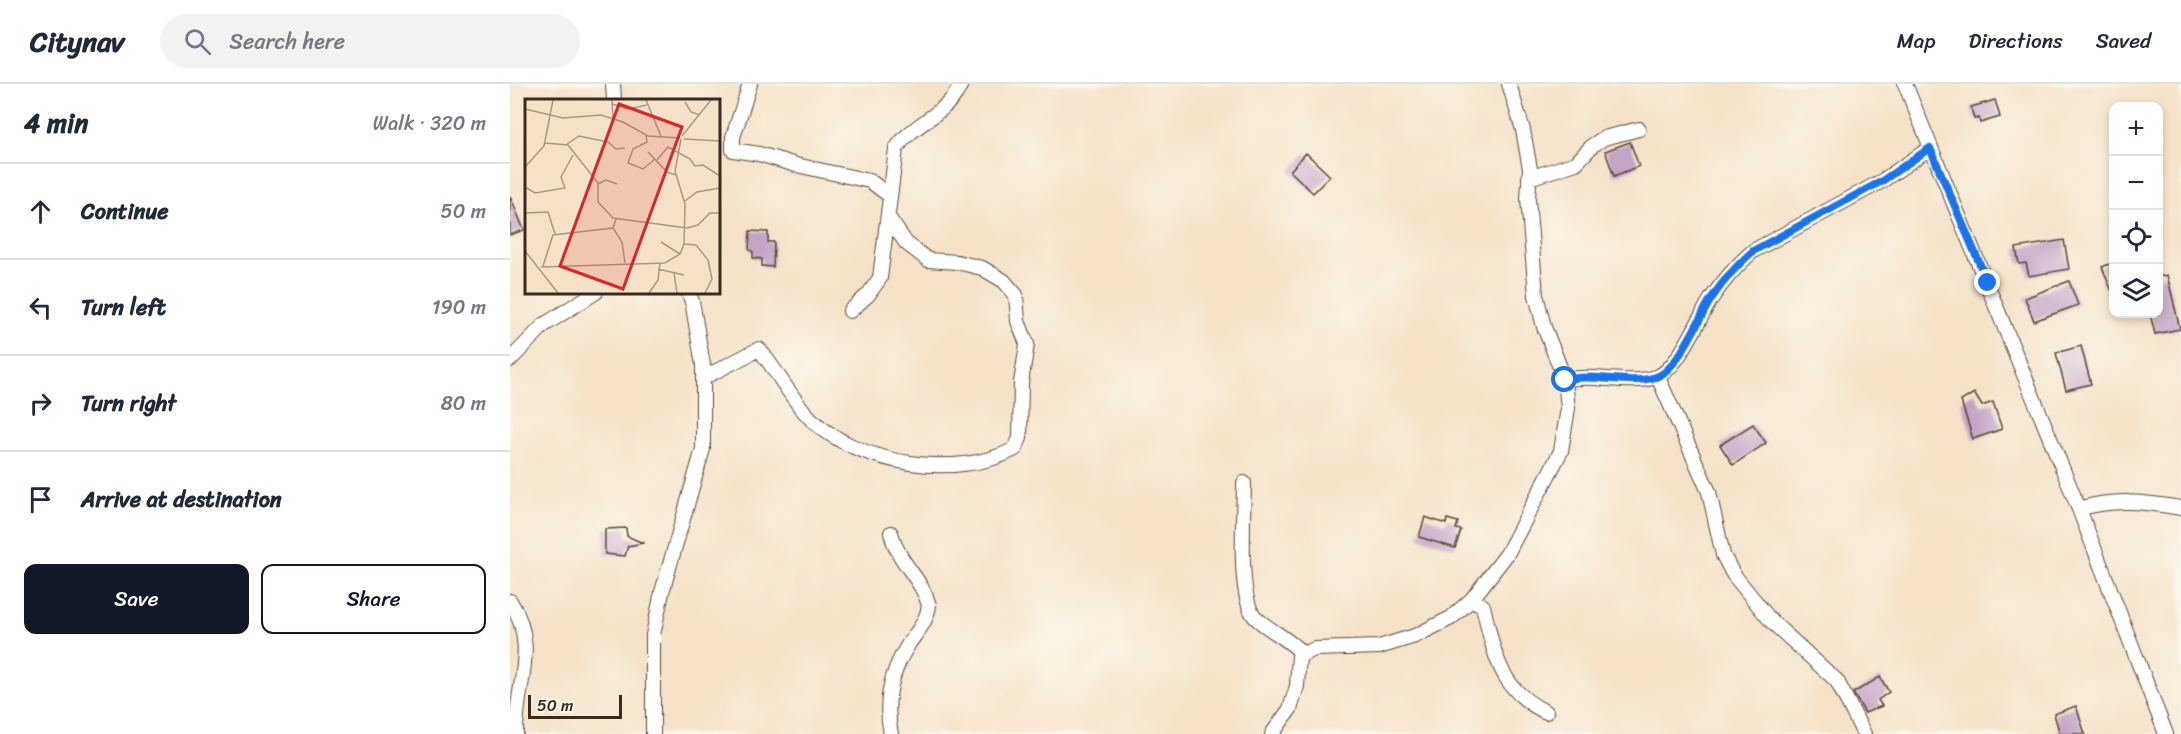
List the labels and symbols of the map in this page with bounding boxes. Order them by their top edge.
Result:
inset map [525,99,720,294]
route end [1974,269,2000,295]
route start [1551,366,1577,392]
scale bar [528,692,622,720]

